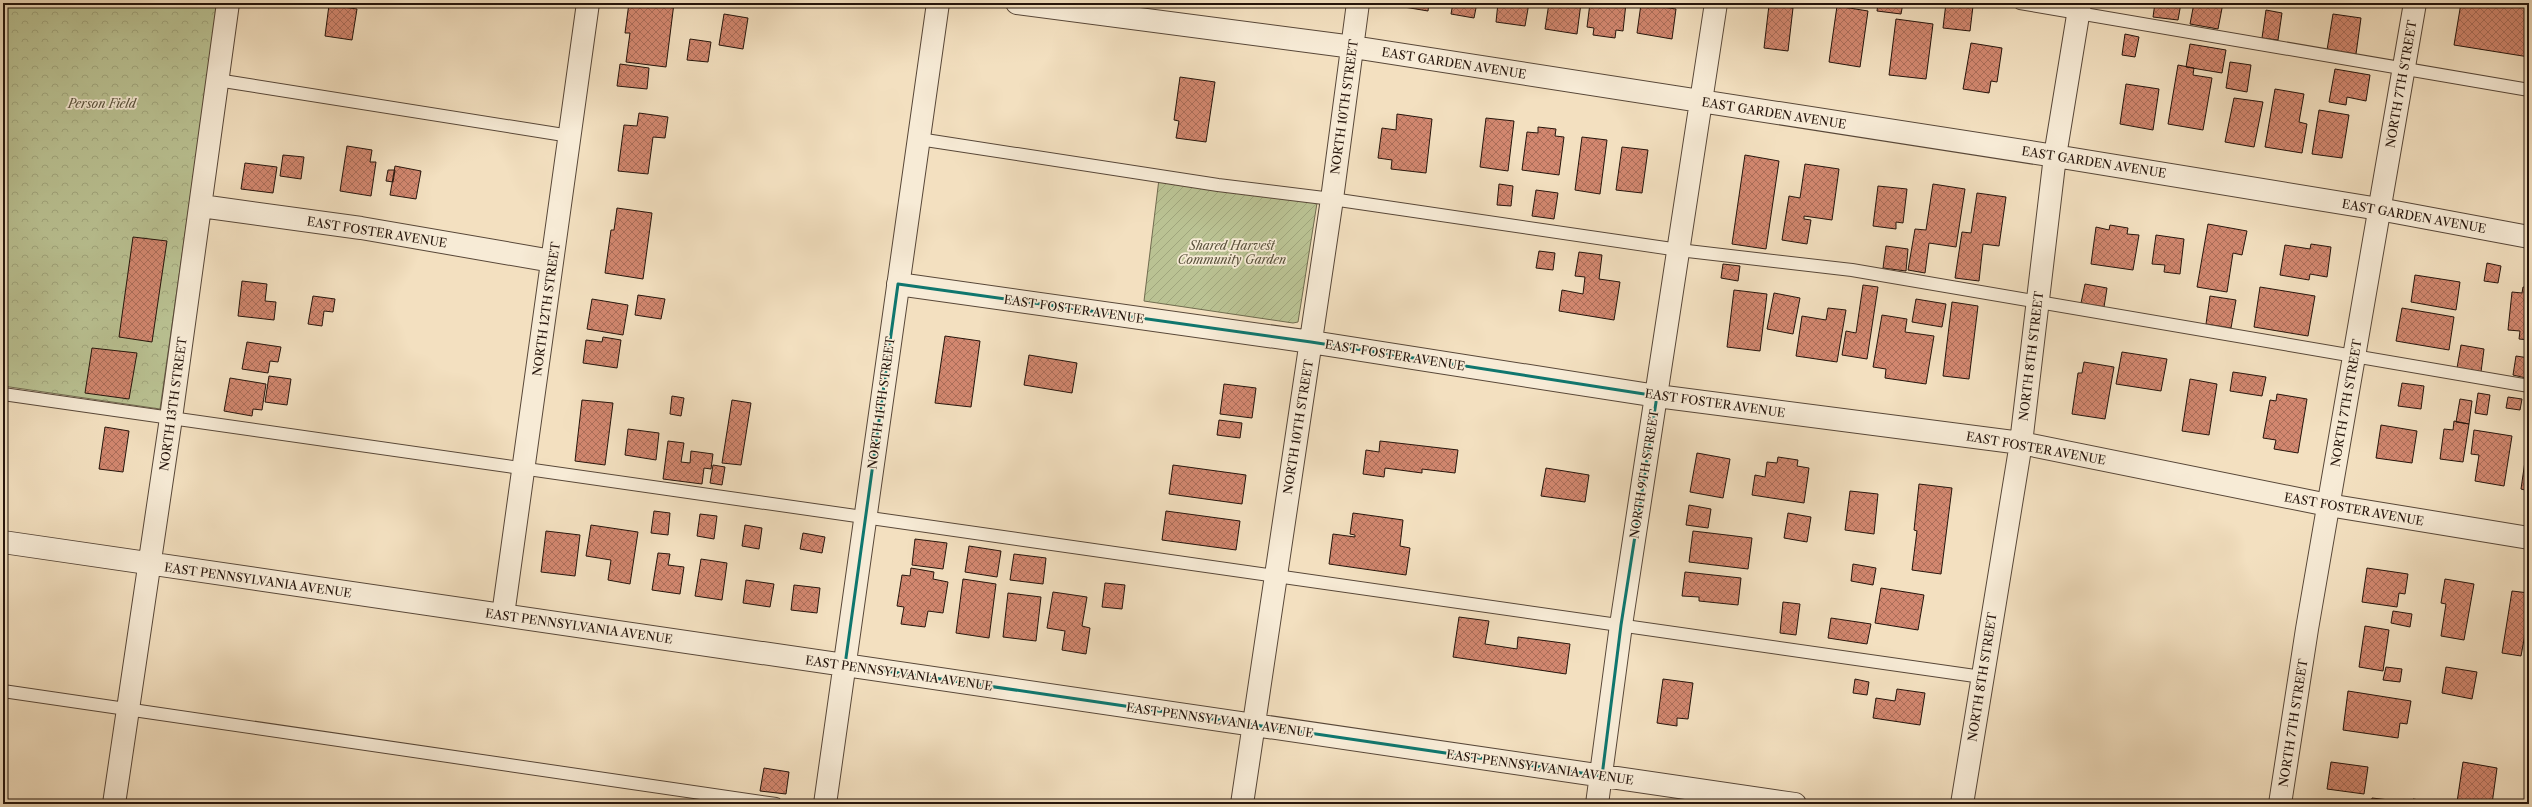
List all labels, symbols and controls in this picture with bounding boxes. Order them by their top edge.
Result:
street label: NORTH 7TH STREET [2382,19,2420,149]
street label: NORTH 10TH STREET [1327,38,1361,176]
street label: EAST GARDEN AVENUE [1381,44,1527,82]
street label: EAST GARDEN AVENUE [1701,94,1847,132]
park label: Person Field [67,96,138,111]
street label: EAST GARDEN AVENUE [2021,143,2167,181]
street label: EAST GARDEN AVENUE [2341,196,2487,236]
street label: EAST FOSTER AVENUE [306,214,448,250]
park label: Shared Harvest Community Garden [1178,238,1286,267]
street label: NORTH 12TH STREET [529,241,563,377]
street label: NORTH 8TH STREET [2016,290,2046,422]
street label: EAST FOSTER AVENUE [1003,292,1145,326]
street label: NORTH 13TH STREET [156,336,190,472]
street label: NORTH 11TH STREET [864,336,898,470]
street label: EAST FOSTER AVENUE [1324,337,1466,373]
street label: NORTH 7TH STREET [2327,338,2365,468]
street label: NORTH 10TH STREET [1280,359,1316,495]
street label: EAST FOSTER AVENUE [1644,386,1786,420]
street label: NORTH 9TH STREET [1626,408,1662,540]
street label: EAST FOSTER AVENUE [1965,428,2107,468]
street label: EAST FOSTER AVENUE [2283,489,2425,529]
street label: EAST PENNSYLVANIA AVENUE [163,559,353,601]
street label: EAST PENNSYLVANIA AVENUE [484,605,674,647]
street label: NORTH 8TH STREET [1964,611,2000,743]
street label: EAST PENNSYLVANIA AVENUE [804,652,994,694]
street label: NORTH 7TH STREET [2275,658,2311,788]
street label: EAST PENNSYLVANIA AVENUE [1125,699,1315,741]
street label: EAST PENNSYLVANIA AVENUE [1445,746,1635,788]

